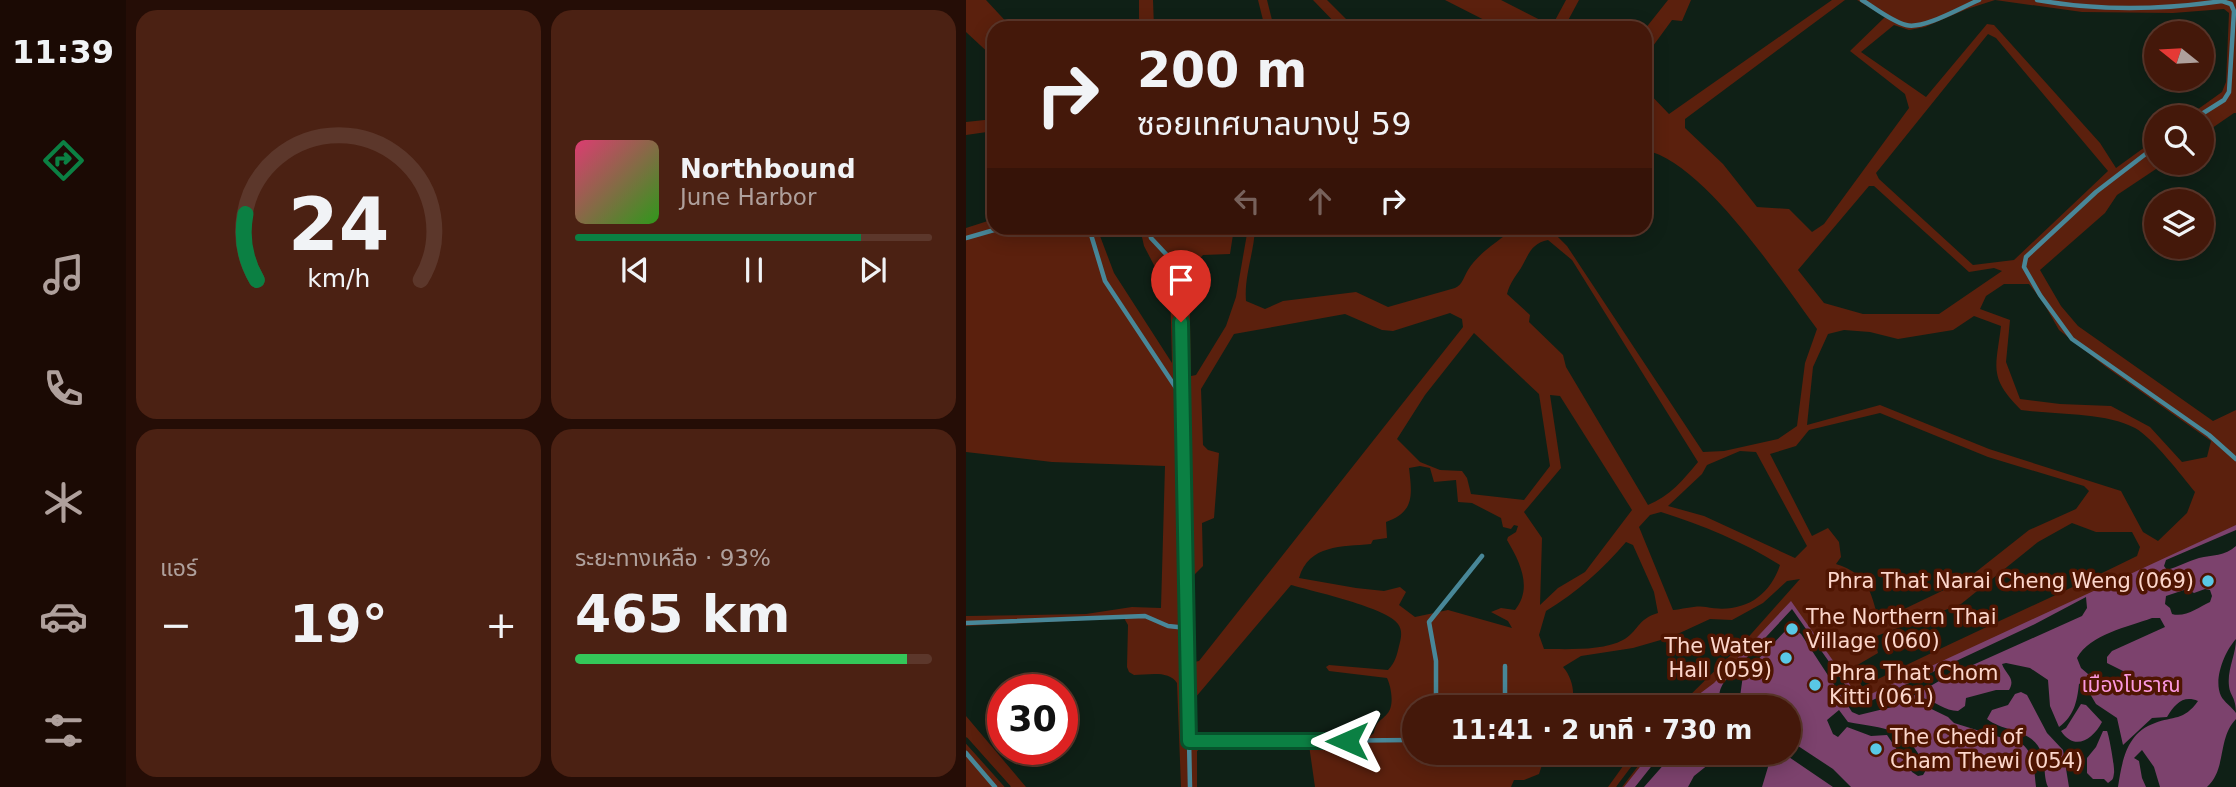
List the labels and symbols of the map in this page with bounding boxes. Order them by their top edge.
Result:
north arrow [2144,21,2214,91]
pin [1151,250,1211,322]
place label: Phra That Narai Cheng Weng (069) [1827,569,2194,593]
marker: Phra That Narai Cheng Weng (069) [2200,573,2216,589]
place label: The Northern Thai Village (060) [1805,605,1996,653]
marker: The Northern Thai Village (060) [1784,621,1800,637]
place label: The Water Hall (059) [1663,634,1772,682]
marker: The Water Hall (059) [1778,650,1794,666]
place label: Phra That Chom Kitti (061) [1829,661,1998,709]
park label: เมืองโบราณ [2081,673,2181,697]
speed limit sign: 30 [987,674,1078,765]
marker: Phra That Chom Kitti (061) [1807,677,1823,693]
position arrow [1310,704,1384,778]
place label: The Chedi of Cham Thewi (054) [1889,725,2083,773]
marker: The Chedi of Cham Thewi (054) [1868,741,1884,757]

